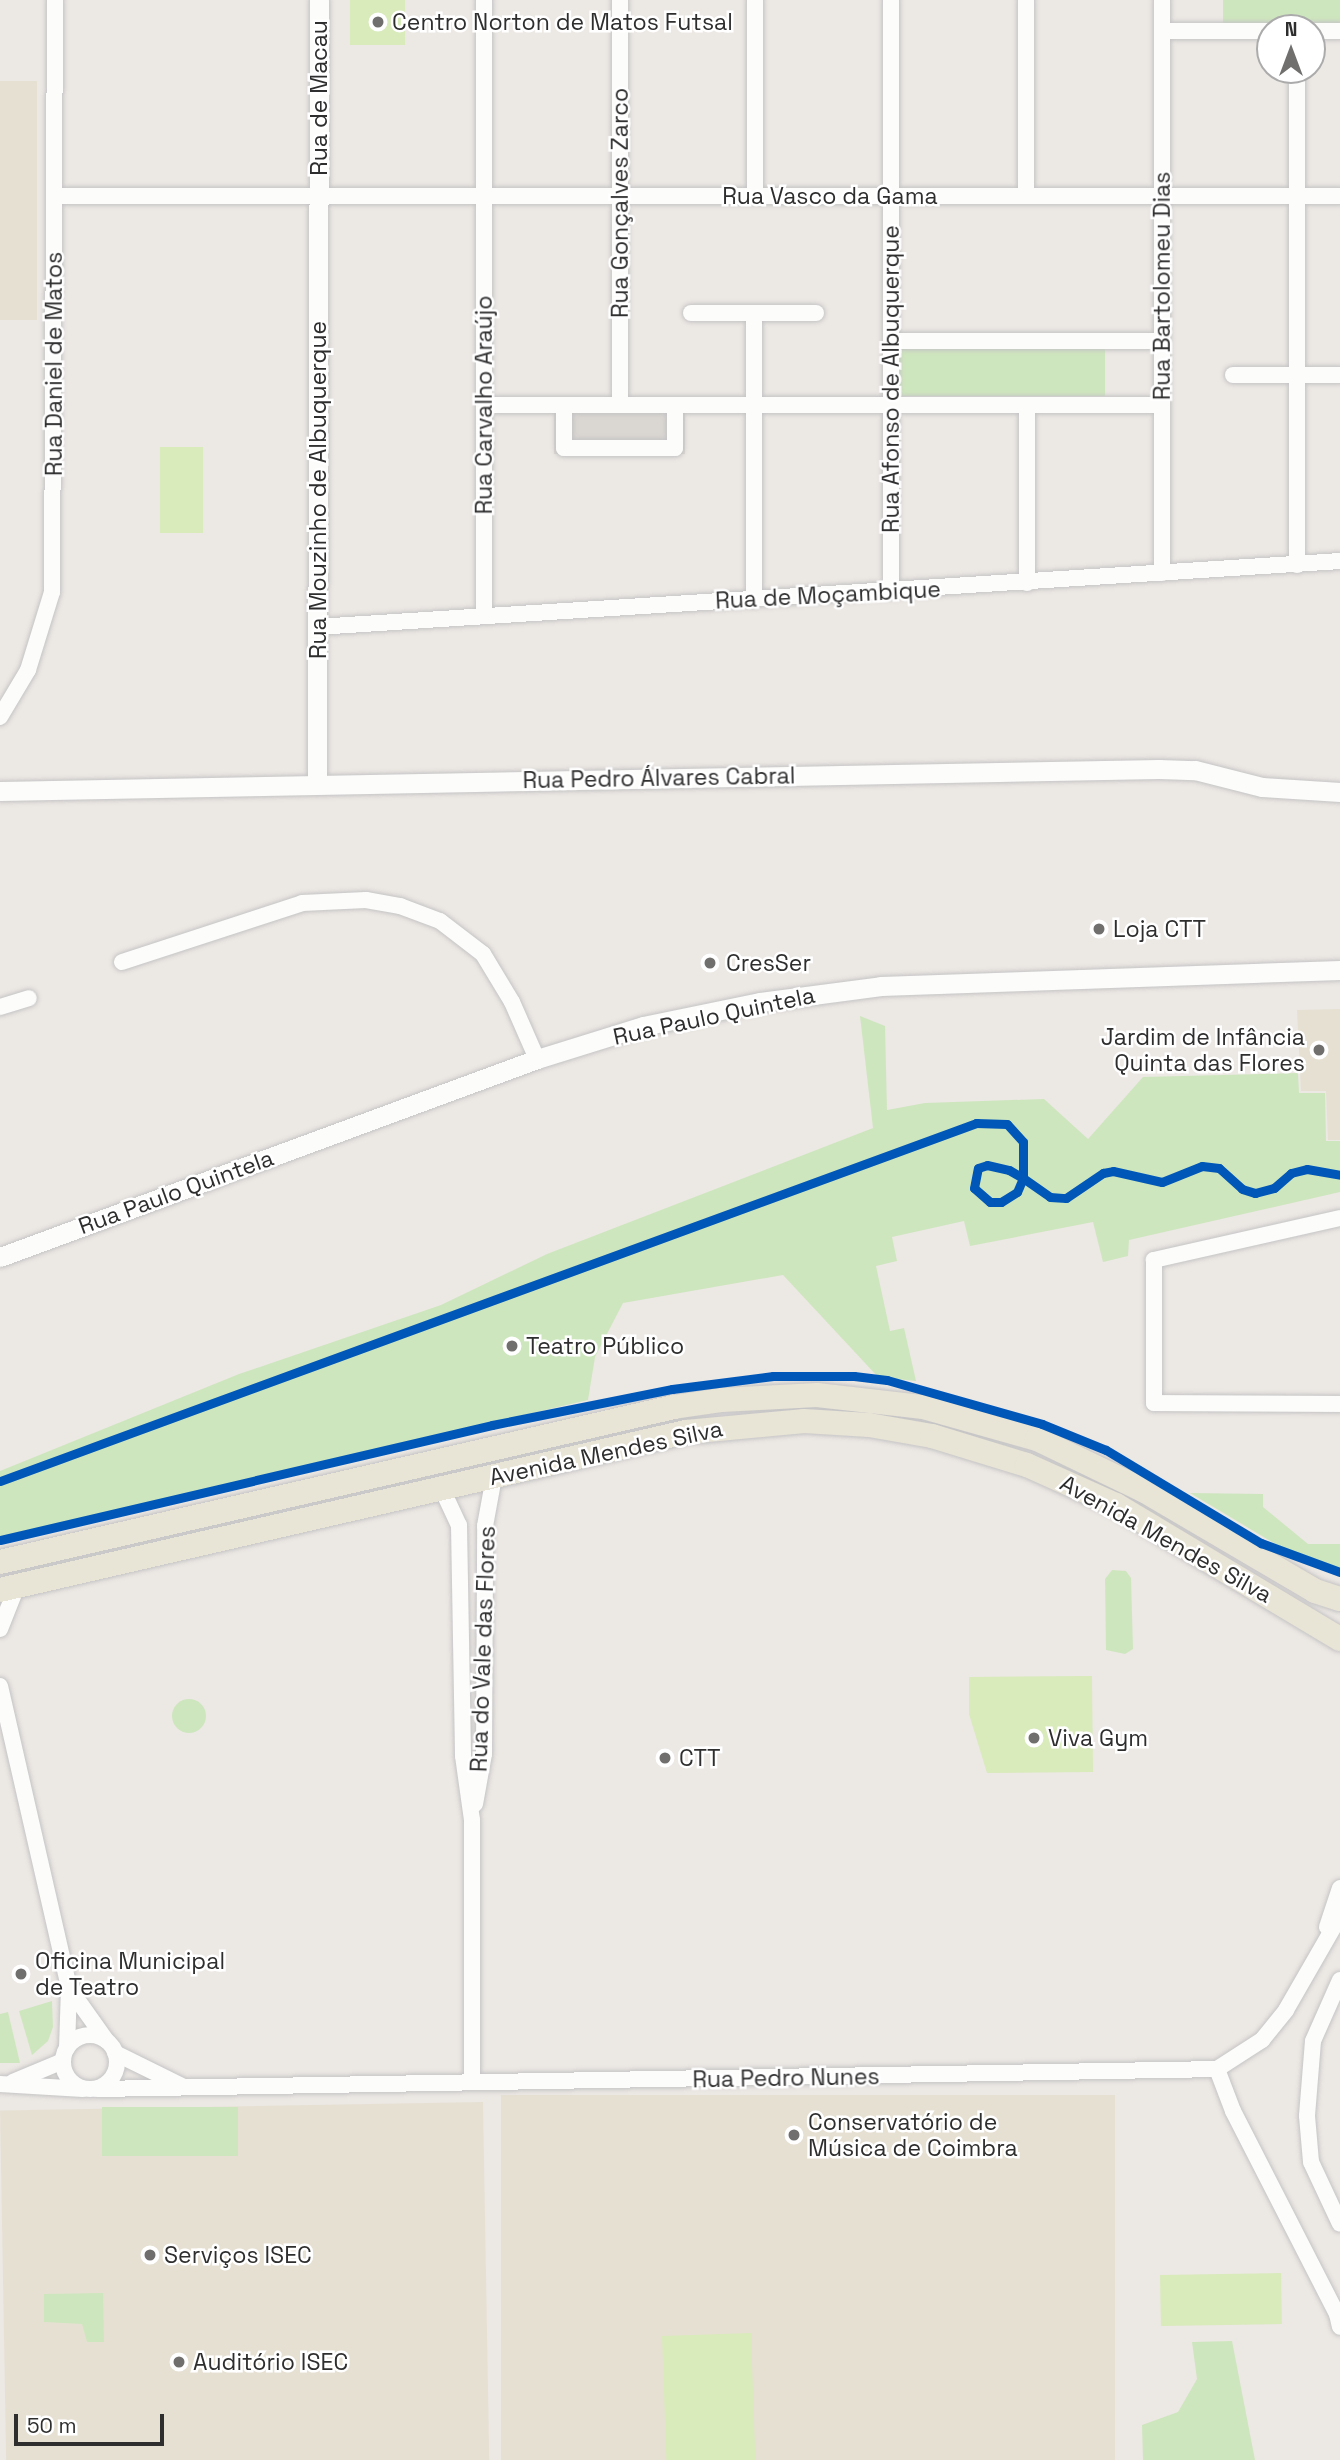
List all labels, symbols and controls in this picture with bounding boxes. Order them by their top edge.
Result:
place label: Centro Norton de Matos Futsal [392,8,733,36]
marker: Centro Norton de Matos Futsal [370,14,386,30]
north arrow [1256,14,1326,84]
text: N [1285,17,1297,42]
street label: Rua de Macau [305,20,333,176]
street label: Rua Gonçalves Zarco [606,88,634,318]
street label: Rua Bartolomeu Dias [1148,172,1176,400]
street label: Rua Vasco da Gama [722,182,938,210]
street label: Rua Afonso de Albuquerque [877,225,905,533]
street label: Rua Daniel de Matos [40,252,68,476]
street label: Rua Carvalho Araújo [470,295,498,515]
street label: Rua Mouzinho de Albuquerque [304,321,332,659]
street label: Rua de Moçambique [714,575,942,615]
street label: Rua Pedro Álvares Cabral [522,762,796,794]
place label: Loja CTT [1113,915,1206,943]
marker: Loja CTT [1091,921,1107,937]
place label: CresSer [726,949,811,977]
marker: CresSer [700,953,720,973]
street label: Rua Paulo Quintela [611,981,817,1051]
place label: Jardim de Infância Quinta das Flores [1101,1023,1305,1077]
marker: Jardim de Infância Quinta das Flores [1311,1042,1327,1058]
street label: Rua Paulo Quintela [75,1144,277,1240]
place label: Teatro Público [526,1332,684,1360]
marker: Teatro Público [504,1338,520,1354]
street label: Avenida Mendes Silva [487,1415,725,1491]
street label: Avenida Mendes Silva [1055,1469,1277,1609]
street label: Rua do Vale das Flores [465,1525,501,1773]
place label: Viva Gym [1048,1724,1148,1752]
marker: Viva Gym [1026,1730,1042,1746]
place label: CTT [679,1744,720,1772]
marker: CTT [657,1750,673,1766]
place label: Oficina Municipal de Teatro [35,1947,225,2001]
marker: Oficina Municipal de Teatro [13,1966,29,1982]
street label: Rua Pedro Nunes [692,2063,880,2093]
place label: Conservatório de Música de Coimbra [808,2108,1018,2162]
marker: Conservatório de Música de Coimbra [786,2127,802,2143]
place label: Serviços ISEC [164,2241,312,2269]
marker: Serviços ISEC [142,2247,158,2263]
place label: Auditório ISEC [193,2348,348,2376]
marker: Auditório ISEC [171,2354,187,2370]
scale bar [18,2400,168,2444]
text: 50 m [27,2412,77,2439]

